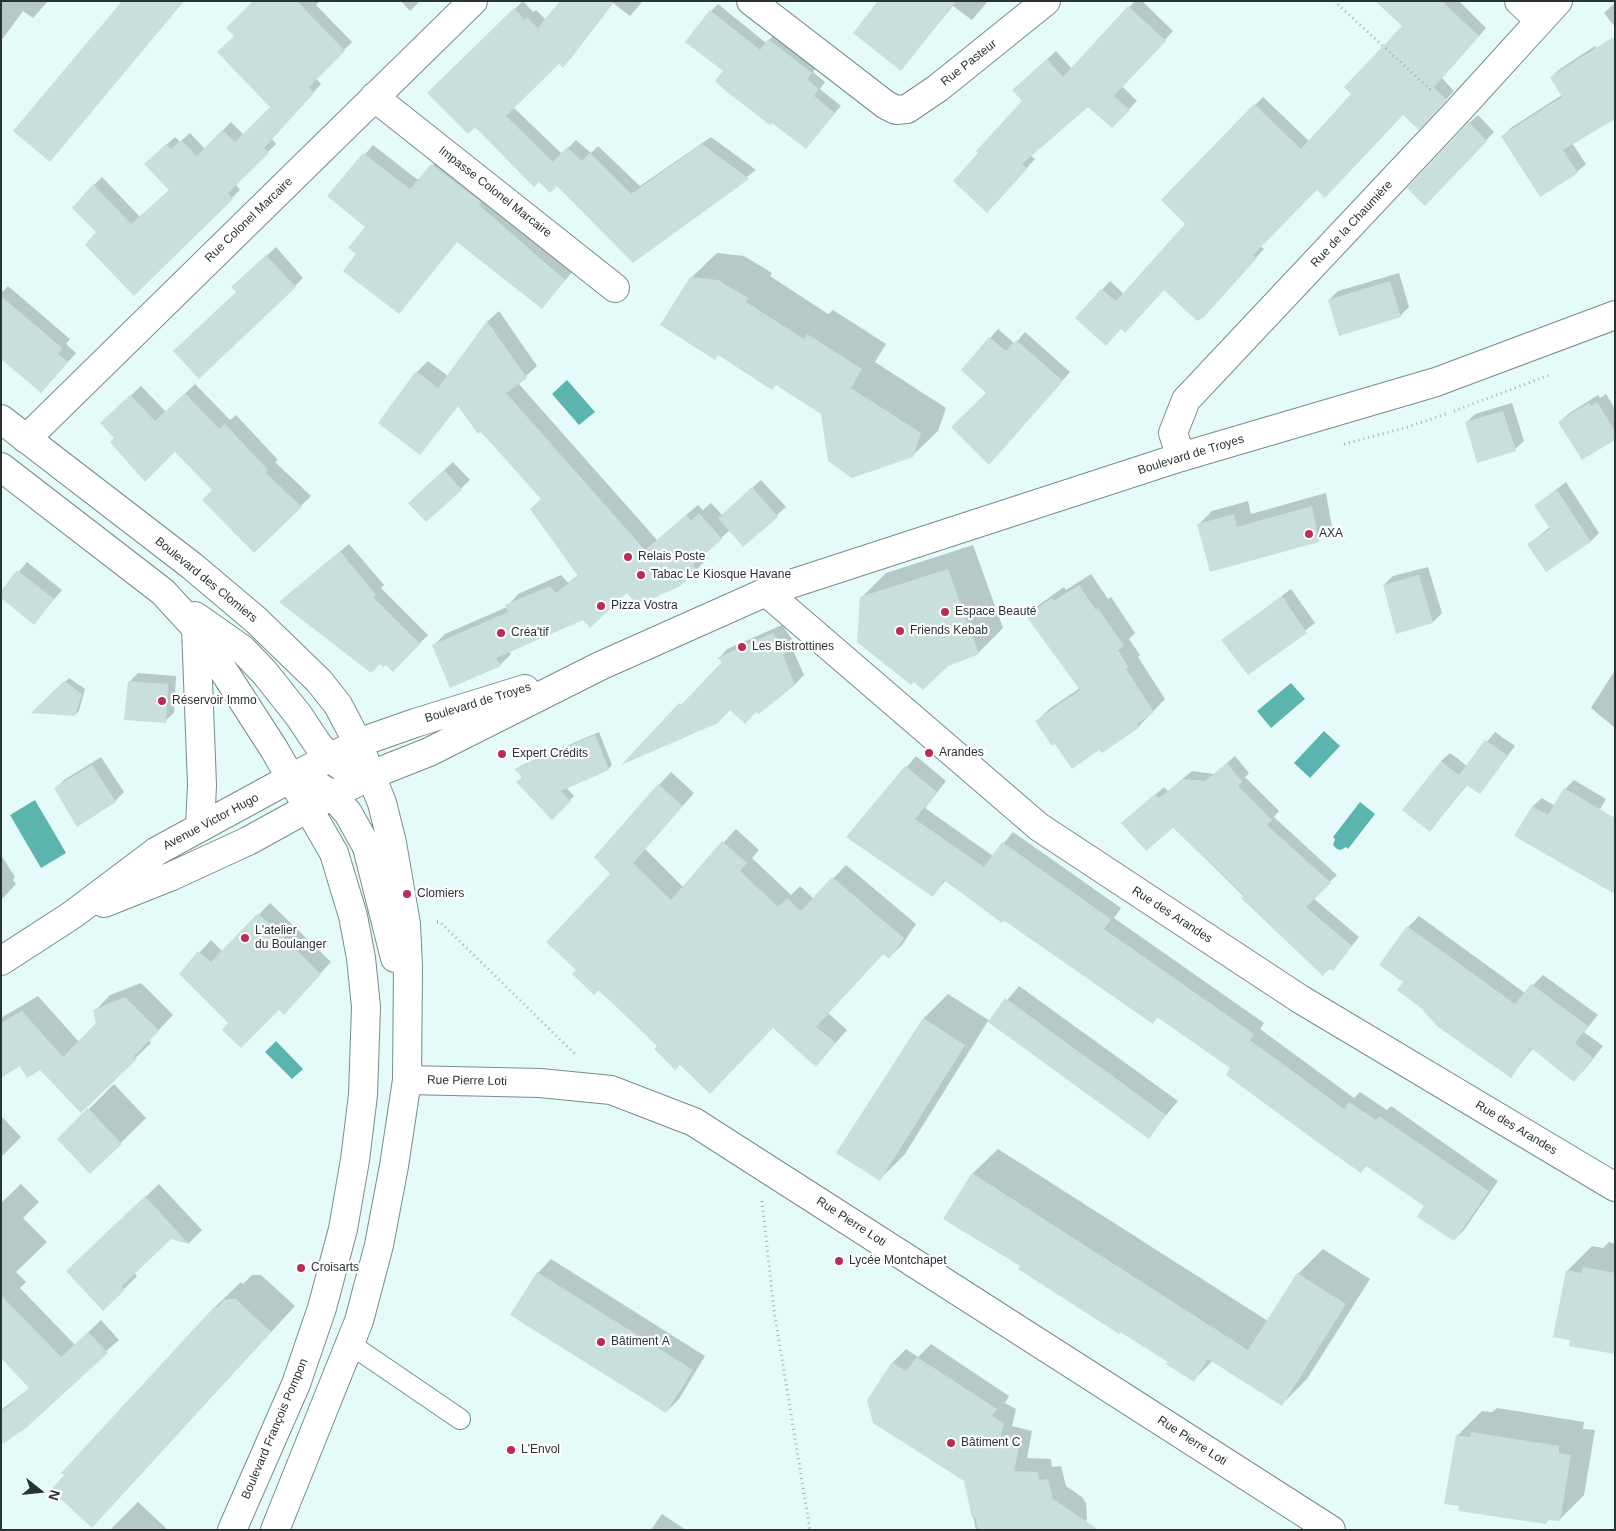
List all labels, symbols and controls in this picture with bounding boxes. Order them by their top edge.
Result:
street label: Rue Pasteur [938,37,1000,89]
street label: Impasse Colonel Marcaire [436,143,554,241]
street label: Rue Colonel Marcaire [202,175,296,265]
street label: Rue de la Chaumière [1308,178,1396,270]
street label: Boulevard de Troyes [1136,432,1246,478]
place label: AXA [1319,527,1343,541]
marker: AXA [1303,528,1315,540]
street label: Boulevard des Clomiers [152,534,260,626]
place label: Relais Poste [638,550,705,564]
marker: Relais Poste [622,551,634,563]
place label: Tabac Le Kiosque Havane [651,568,791,582]
marker: Tabac Le Kiosque Havane [635,569,647,581]
place label: Pizza Vostra [611,599,678,613]
marker: Pizza Vostra [595,600,607,612]
place label: Espace Beauté [955,605,1036,619]
marker: Espace Beauté [939,606,951,618]
place label: Friends Kebab [910,624,988,638]
marker: Friends Kebab [894,625,906,637]
place label: Créa'tif [511,626,549,640]
marker: Créa'tif [495,627,507,639]
place label: Les Bistrottines [752,640,834,654]
marker: Les Bistrottines [736,641,748,653]
street label: Boulevard de Troyes [423,680,533,726]
place label: Réservoir Immo [172,694,257,708]
marker: Réservoir Immo [156,695,168,707]
place label: Arandes [939,746,984,760]
place label: Expert Crédits [512,747,588,761]
marker: Arandes [923,747,935,759]
marker: Expert Crédits [496,748,508,760]
street label: Avenue Victor Hugo [161,791,261,853]
street label: Rue des Arandes [1129,884,1215,946]
place label: Clomiers [417,887,464,901]
marker: Clomiers [401,888,413,900]
place label: L'atelier du Boulanger [255,924,326,952]
marker: L'atelier du Boulanger [239,932,251,944]
street label: Rue Pierre Loti [427,1073,507,1089]
street label: Rue des Arandes [1473,1098,1559,1158]
street label: Rue Pierre Loti [814,1194,888,1250]
place label: Lycée Montchapet [849,1254,947,1268]
marker: Lycée Montchapet [833,1255,845,1267]
place label: Croisarts [311,1261,359,1275]
marker: Croisarts [295,1262,307,1274]
place label: Bâtiment A [611,1335,670,1349]
marker: Bâtiment A [595,1336,607,1348]
street label: Boulevard François Pompon [239,1356,311,1502]
street label: Rue Pierre Loti [1155,1413,1229,1469]
place label: Bâtiment C [961,1436,1020,1450]
marker: Bâtiment C [945,1437,957,1449]
place label: L'Envol [521,1443,560,1457]
marker: L'Envol [505,1444,517,1456]
north arrow [15,1466,65,1516]
text: N [45,1488,64,1502]

